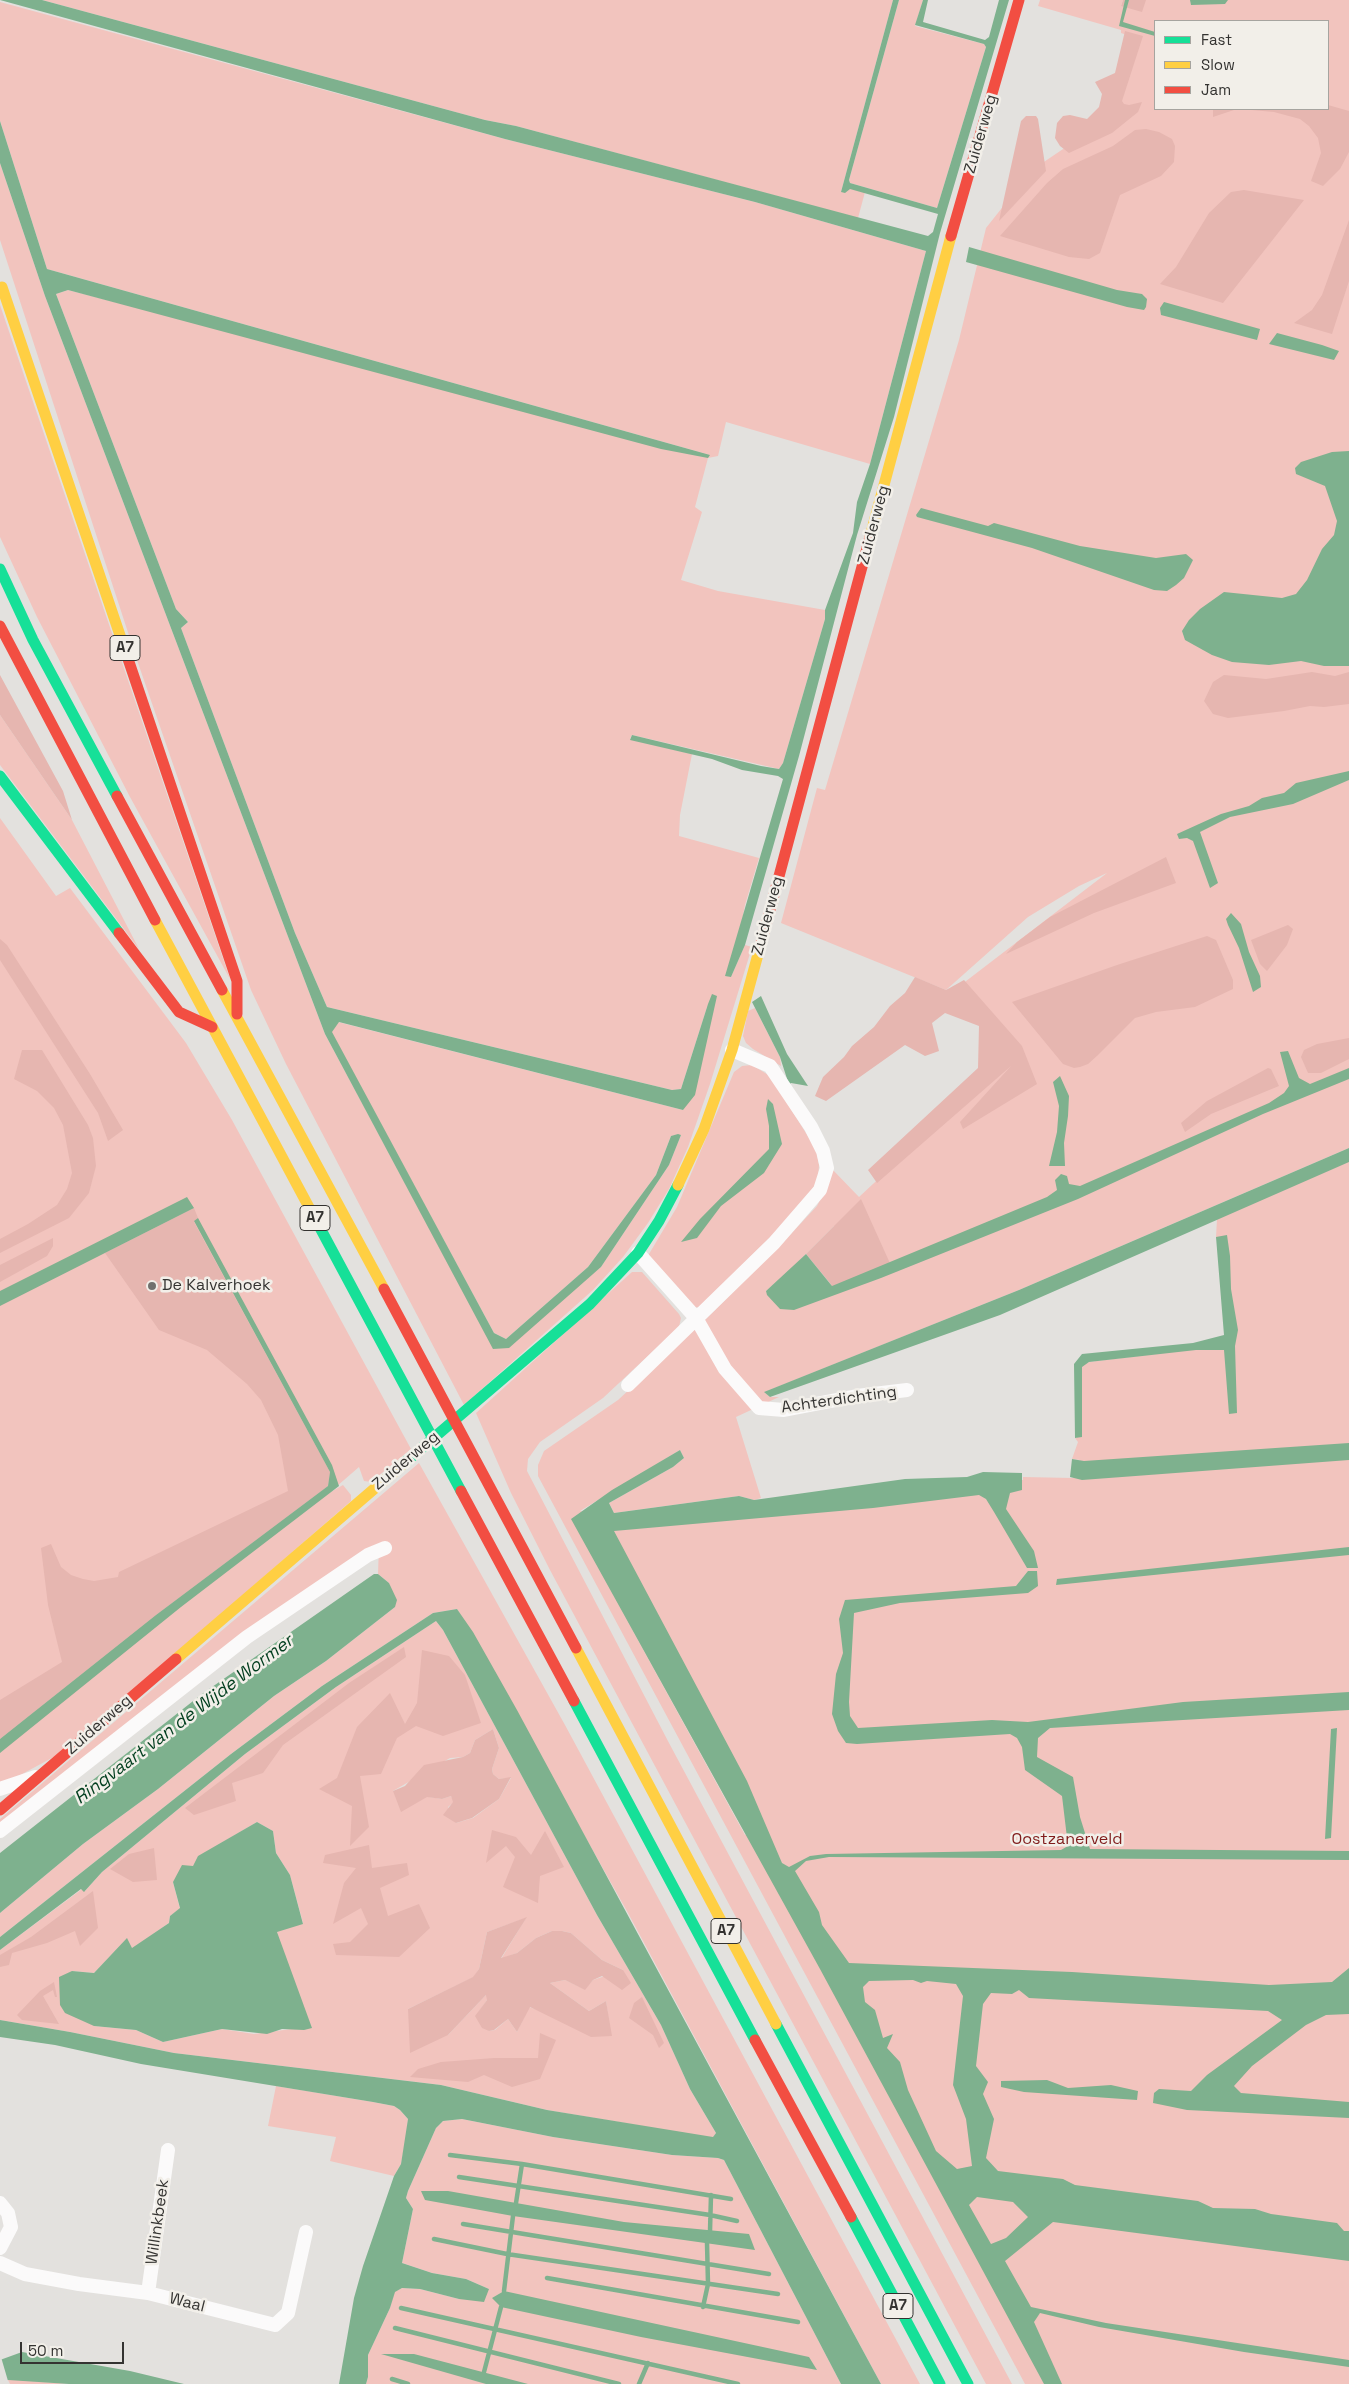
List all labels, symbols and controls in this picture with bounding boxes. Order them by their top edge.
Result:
legend [1154,20,1329,110]
text: Fast [1201,30,1232,49]
text: Slow [1201,55,1235,74]
text: Jam [1201,80,1231,99]
street label: Zuiderweg [961,92,1001,176]
street label: Zuiderweg [854,483,894,567]
road number: A7 [110,636,140,660]
street label: Zuiderweg [748,874,788,958]
road number: A7 [300,1206,330,1230]
place label: De Kalverhoek [162,1276,271,1296]
marker: De Kalverhoek [146,1280,158,1292]
street label: Achterdichting [780,1382,898,1418]
street label: Zuiderweg [369,1428,443,1494]
water label: Ringvaart van de Wijde Wormer [70,1631,298,1809]
street label: Zuiderweg [62,1691,136,1759]
park label: Oostzanerveld [1012,1830,1122,1850]
road number: A7 [711,1918,741,1944]
street label: Willinkbeek [143,2178,173,2266]
street label: Waal [167,2289,207,2317]
road number: A7 [883,2294,913,2318]
scale bar [22,2332,126,2364]
text: 50 m [28,2341,63,2360]

